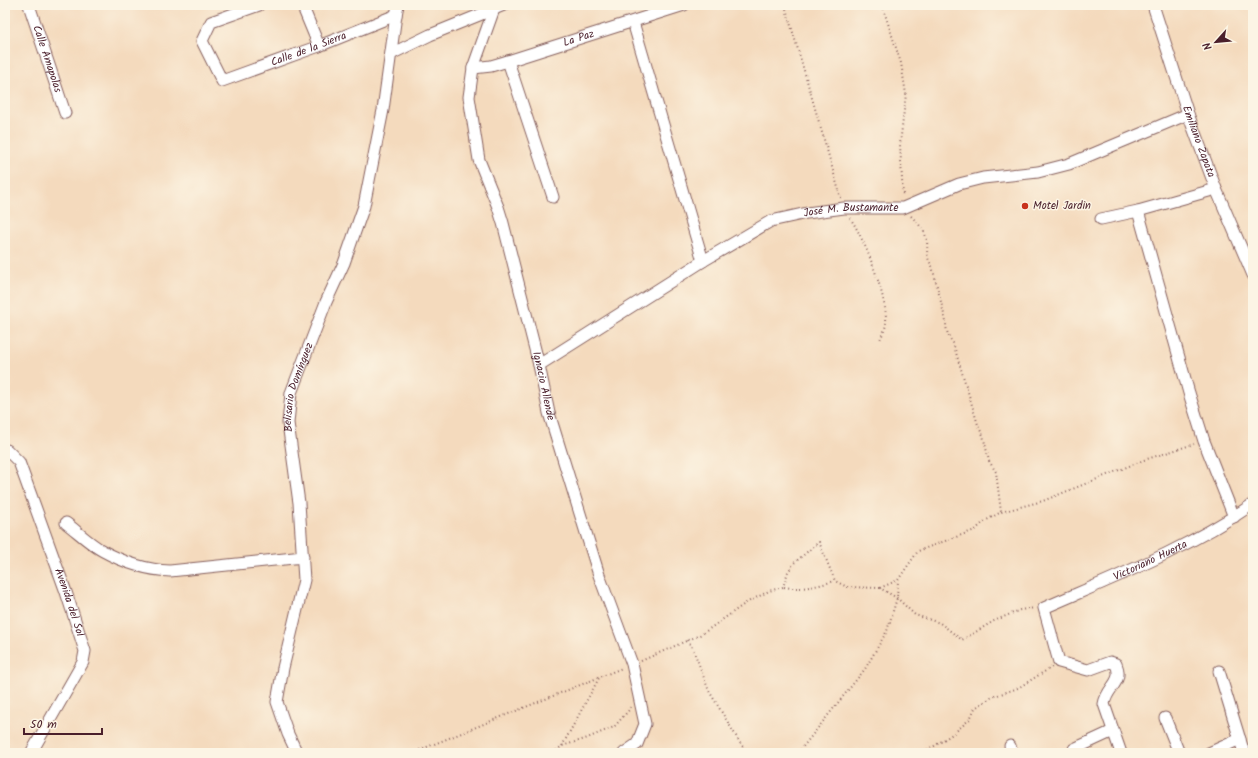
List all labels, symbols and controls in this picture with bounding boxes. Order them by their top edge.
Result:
north arrow [1196,22,1236,62]
street label: Calle Amapolas [27,23,67,95]
street label: La Paz [561,25,597,52]
street label: Calle de la Sierra [268,27,349,72]
text: N [1198,39,1218,53]
street label: Emiliano Zapata [1177,103,1220,180]
place label: Motel Jardin [1033,197,1091,215]
street label: José M. Bustamante [802,199,898,223]
marker: Motel Jardin [1020,201,1030,211]
street label: Belisario Domínguez [279,340,319,433]
street label: Ignacio Allende [527,350,560,423]
street label: Victoriano Huerta [1110,535,1191,586]
street label: Avenida del Sol [49,566,89,639]
scale bar [24,710,102,736]
text: 50 m [30,715,57,734]

